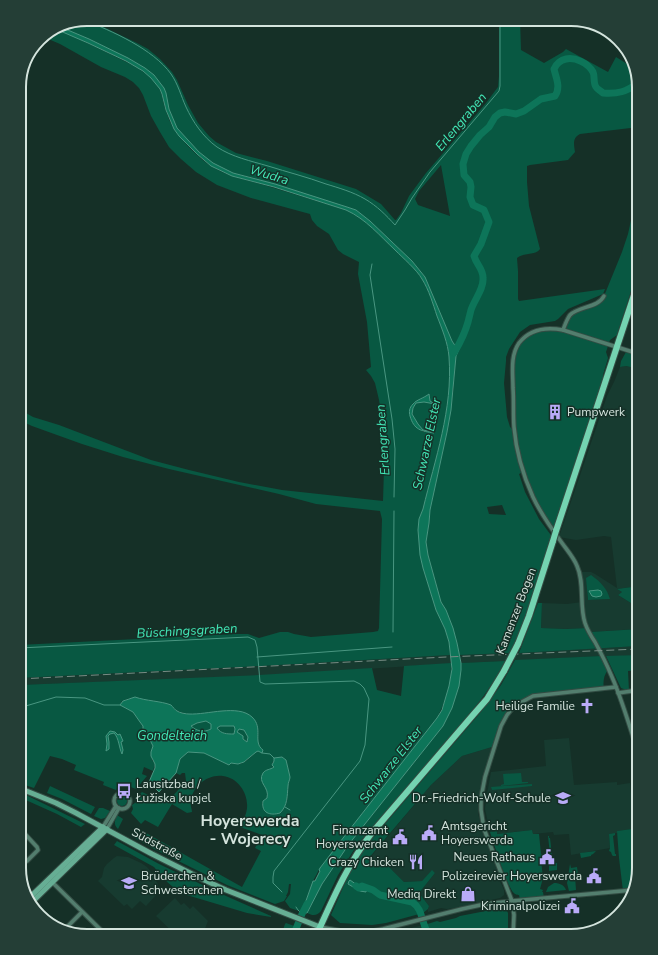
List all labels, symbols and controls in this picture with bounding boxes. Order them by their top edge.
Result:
water label: Erlengraben [431,89,491,155]
water label: Wudra [247,161,291,189]
water label: Schwarze Elster [408,396,446,492]
building icon: Pumpwerk [546,403,564,421]
water label: Erlengraben [372,404,394,476]
place label: Pumpwerk [567,404,626,420]
street label: Kamenzer Bogen [492,565,540,657]
water label: Büschingsgraben [136,619,238,643]
church icon: Heilige Familie [578,697,596,715]
place label: Heilige Familie [495,698,575,714]
water label: Schwarze Elster [355,722,427,807]
water label: Gondelteich [137,727,207,745]
place label: Lausitzbad / Łužiska kupjel [135,776,212,806]
bus stop icon: Lausitzbad / Łužiska kupjel [115,782,133,800]
school or university icon: Dr.-Friedrich-Wolf-Schule [554,789,572,807]
place label: Dr.-Friedrich-Wolf-Schule [412,790,551,806]
district label: Hoyerswerda - Wojerecy [201,810,299,850]
place label: Amtsgericht Hoyerswerda [441,818,513,848]
place label: Finanzamt Hoyerswerda [316,822,389,852]
street label: Südstraße [129,824,185,864]
public building icon: Amtsgericht Hoyerswerda [420,824,438,842]
public building icon: Finanzamt Hoyerswerda [391,828,409,846]
public building icon: Neues Rathaus [538,848,556,866]
place label: Neues Rathaus [454,849,535,865]
restaurant icon: Crazy Chicken [407,853,425,871]
place label: Crazy Chicken [328,854,404,870]
public building icon: Polizeirevier Hoyerswerda [585,867,603,885]
place label: Brüderchen & Schwesterchen [141,868,223,898]
place label: Polizeirevier Hoyerswerda [442,868,582,884]
school or university icon: Brüderchen & Schwesterchen [120,874,138,892]
shop icon: Mediq Direkt [459,885,477,903]
place label: Mediq Direkt [387,886,457,902]
public building icon: Kriminalpolizei [563,897,581,915]
place label: Kriminalpolizei [481,898,560,914]

